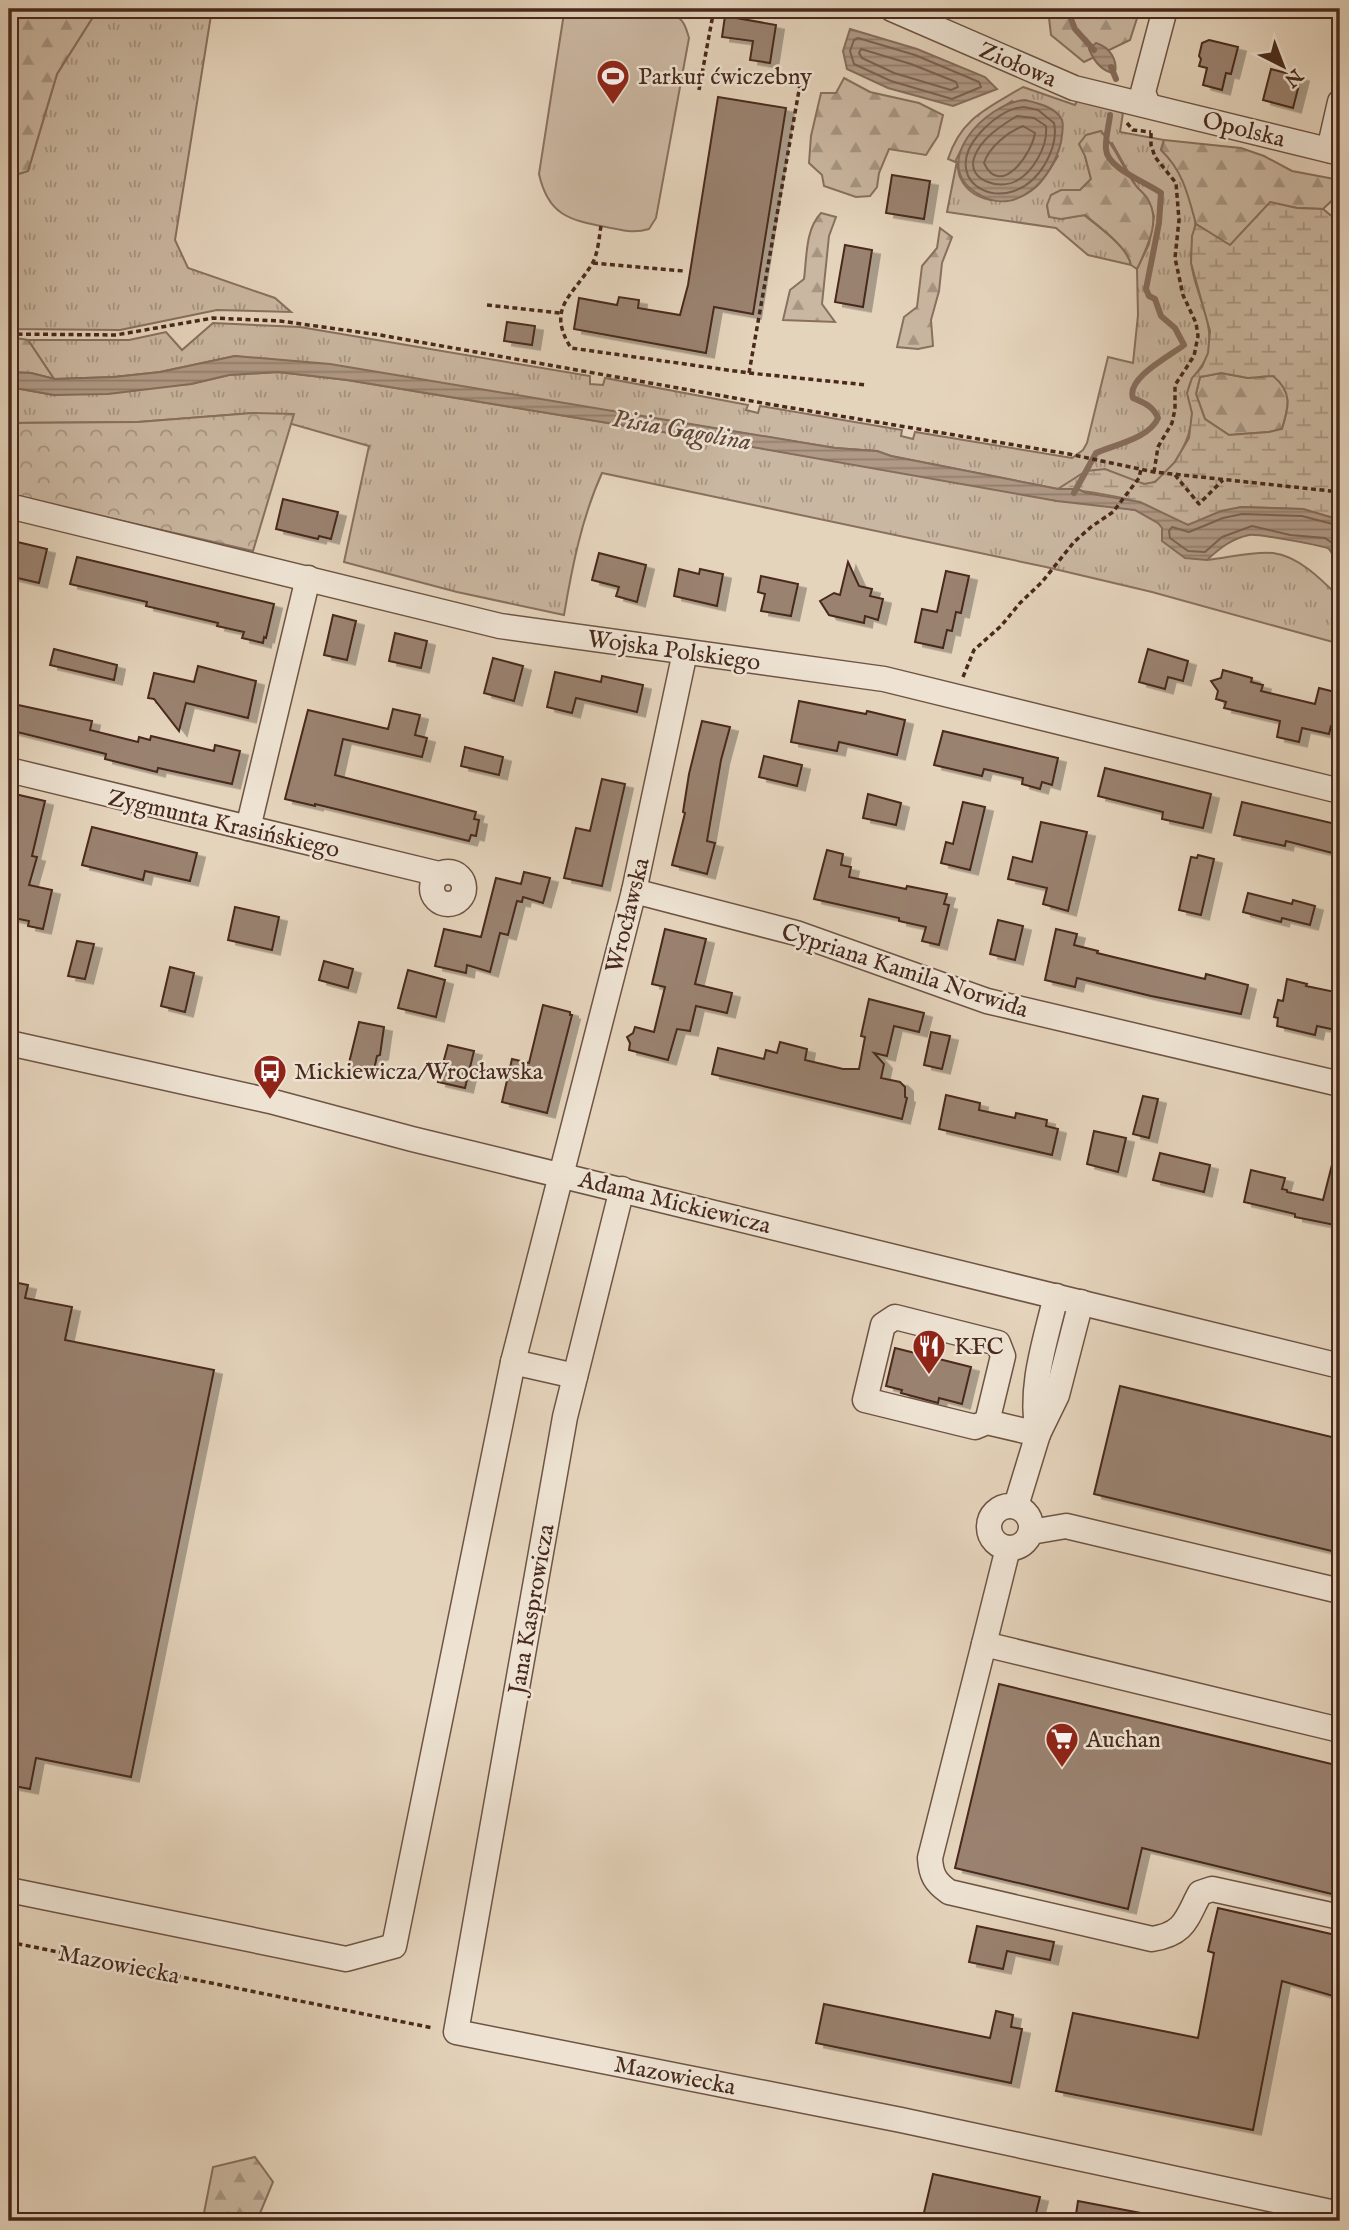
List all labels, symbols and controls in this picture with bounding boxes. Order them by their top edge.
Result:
north arrow [1248,32,1318,102]
street label: Ziołowa [974,35,1061,96]
sports icon: Parkur ćwiczebny [594,57,632,106]
place label: Parkur ćwiczebny [638,62,812,93]
text: N [1278,62,1308,92]
street label: Opolska [1199,105,1289,156]
water label: Pisia Gągolina [610,402,754,460]
street label: Wojska Polskiego [585,624,762,679]
street label: Zygmunta Krasińskiego [105,783,343,866]
street label: Wrocławska [599,854,658,976]
street label: Cypriana Kamila Norwida [777,917,1033,1026]
bus stop icon: Mickiewicza/Wrocławska [251,1052,289,1101]
place label: Mickiewicza/Wrocławska [294,1057,544,1088]
street label: Adama Mickiewicza [574,1164,774,1242]
restaurant icon: KFC [910,1327,948,1376]
place label: KFC [954,1332,1004,1363]
street label: Jana Kasprowicza [502,1521,563,1700]
supermarket icon: Auchan [1043,1720,1081,1769]
place label: Auchan [1085,1725,1161,1756]
street label: Mazowiecka [55,1938,183,1993]
street label: Mazowiecka [611,2049,739,2104]

